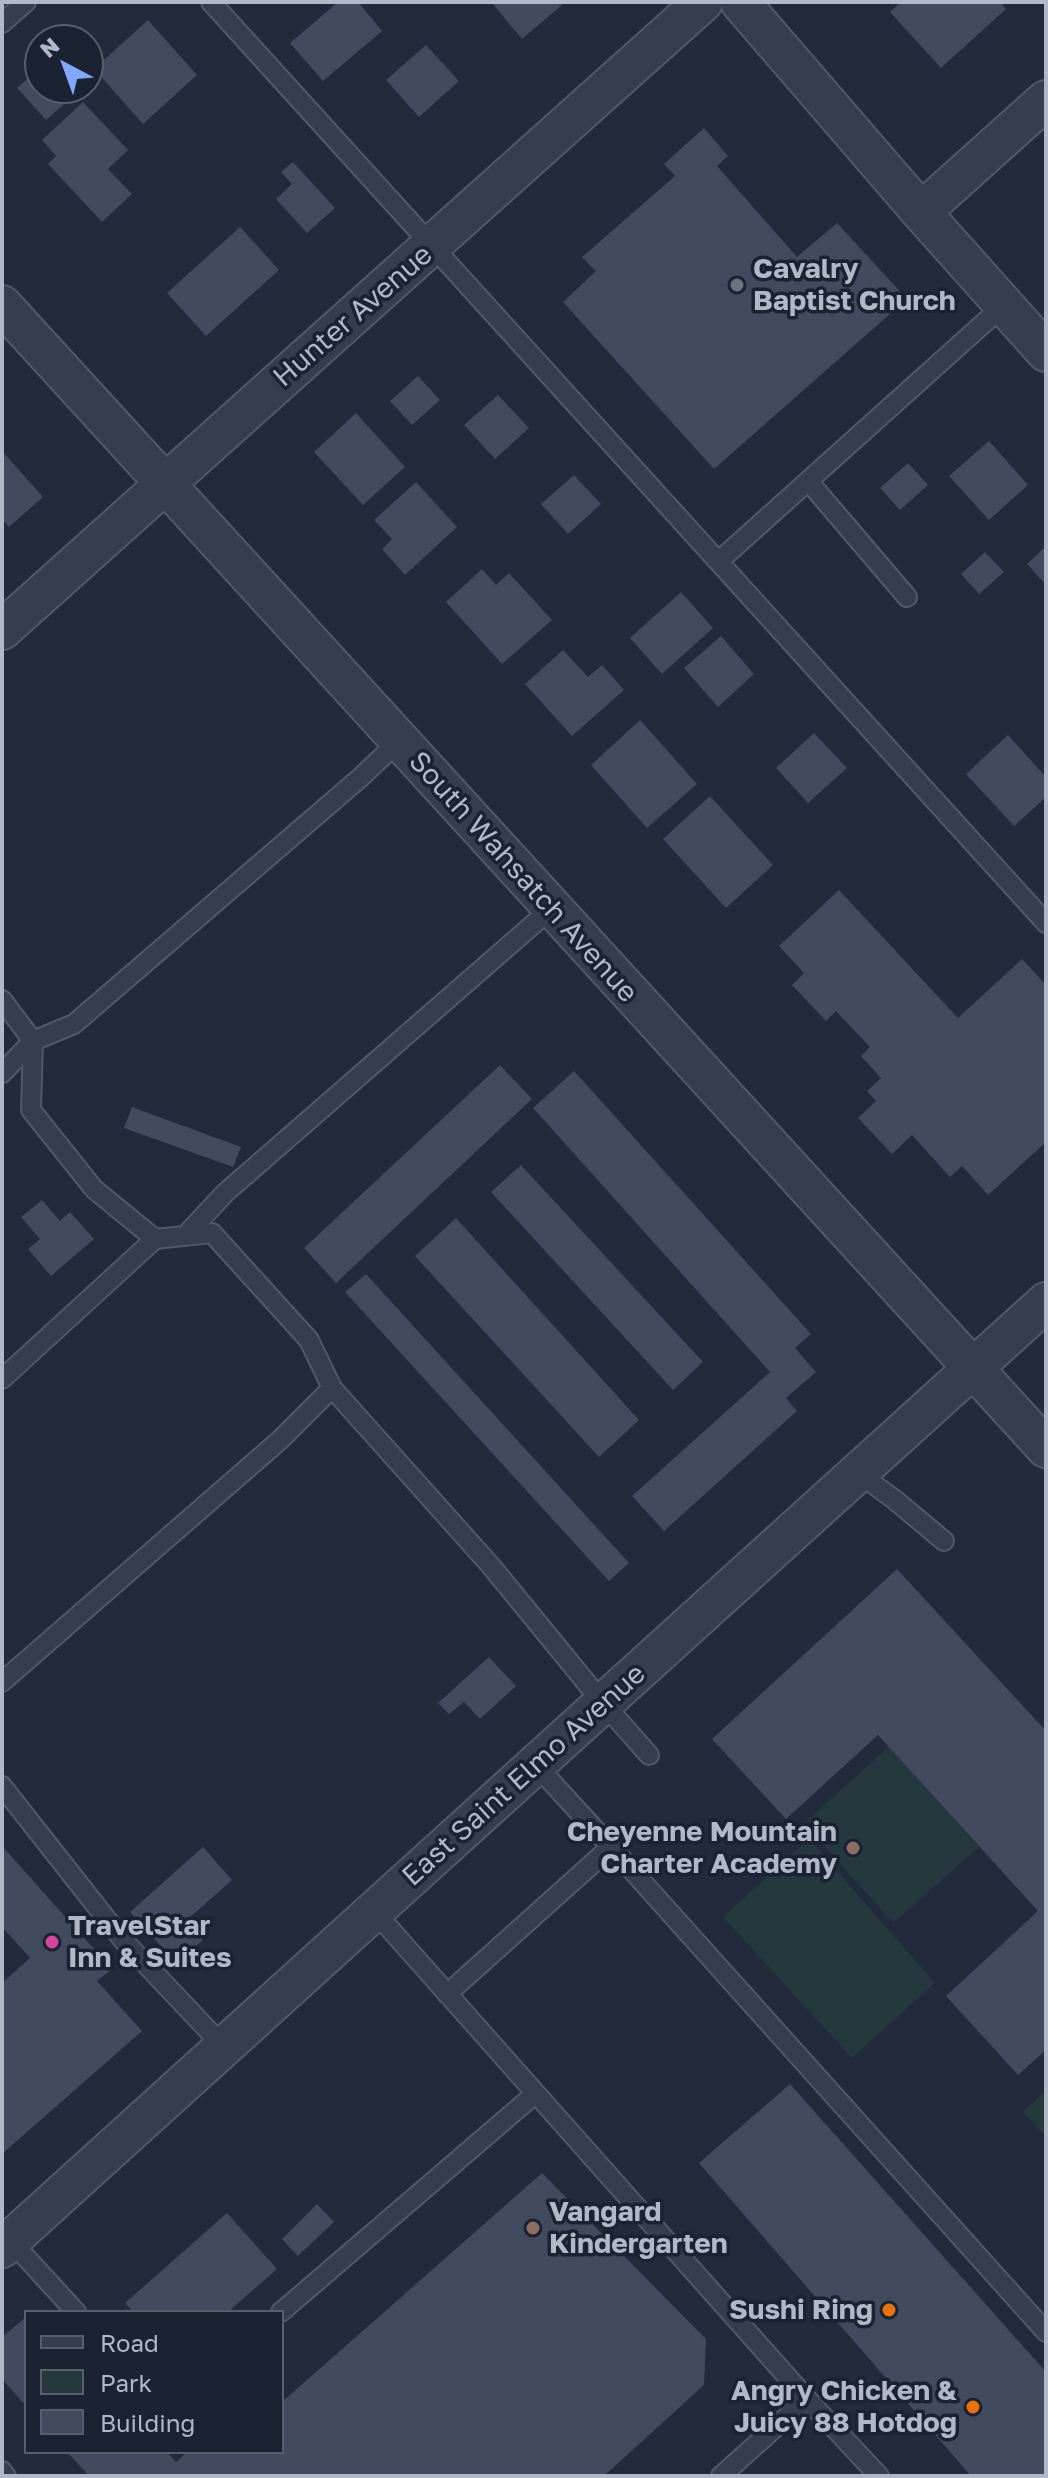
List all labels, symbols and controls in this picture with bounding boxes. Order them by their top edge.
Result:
north arrow [24,24,104,104]
text: N [34,31,64,63]
street label: Hunter Avenue [267,238,439,394]
place label: Cavalry Baptist Church [753,252,956,318]
marker: Cavalry Baptist Church [728,276,746,294]
street label: South Wahsatch Avenue [402,745,644,1009]
street label: East Saint Elmo Avenue [396,1657,652,1893]
place label: Cheyenne Mountain Charter Academy [567,1815,837,1881]
marker: Cheyenne Mountain Charter Academy [844,1839,862,1857]
place label: TravelStar Inn & Suites [68,1909,232,1975]
marker: TravelStar Inn & Suites [43,1933,61,1951]
place label: Vangard Kindergarten [549,2195,728,2261]
marker: Vangard Kindergarten [524,2219,542,2237]
place label: Sushi Ring [729,2293,873,2327]
marker: Sushi Ring [880,2301,898,2319]
legend [24,2310,284,2454]
text: Road [100,2328,159,2357]
text: Park [100,2368,152,2397]
place label: Angry Chicken & Juicy 88 Hotdog [731,2374,957,2440]
marker: Angry Chicken & Juicy 88 Hotdog [964,2398,982,2416]
text: Building [100,2408,195,2437]

